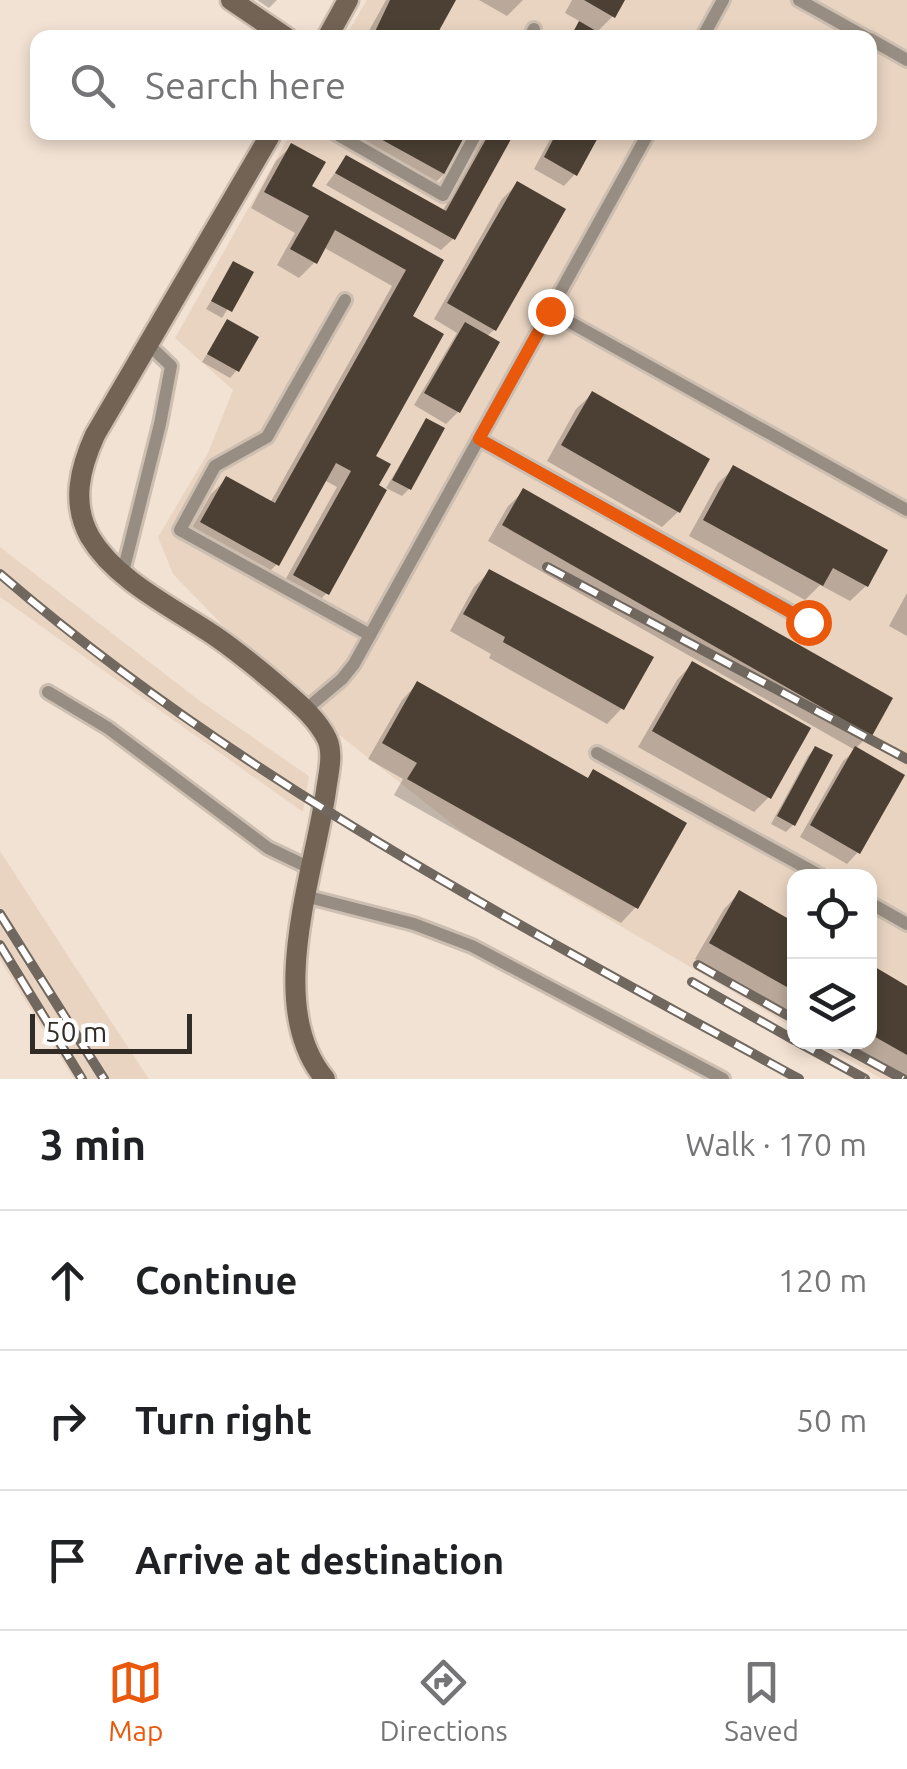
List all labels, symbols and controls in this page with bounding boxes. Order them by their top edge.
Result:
search box [30,30,877,140]
icon: search [65,58,120,113]
text: Search here [145,64,346,106]
route end [528,289,574,335]
route start [786,600,832,646]
map controls [787,869,877,1049]
button: locate [787,869,877,959]
button: layers [787,959,877,1049]
scale bar [30,1009,192,1054]
text: 50 m [45,1016,107,1047]
text: 3 min [40,1121,146,1168]
text: Walk · 170 m [685,1126,867,1162]
icon: ahead [40,1253,95,1308]
text: Continue [135,1259,297,1301]
text: 120 m [778,1262,867,1298]
icon: right [40,1393,95,1448]
text: Turn right [135,1399,312,1441]
text: 50 m [796,1402,867,1438]
icon: arrive [40,1533,95,1588]
text: Arrive at destination [135,1539,504,1581]
tab: Map [108,1655,163,1746]
tab: Directions [380,1655,508,1746]
tab: Saved [724,1655,799,1746]

